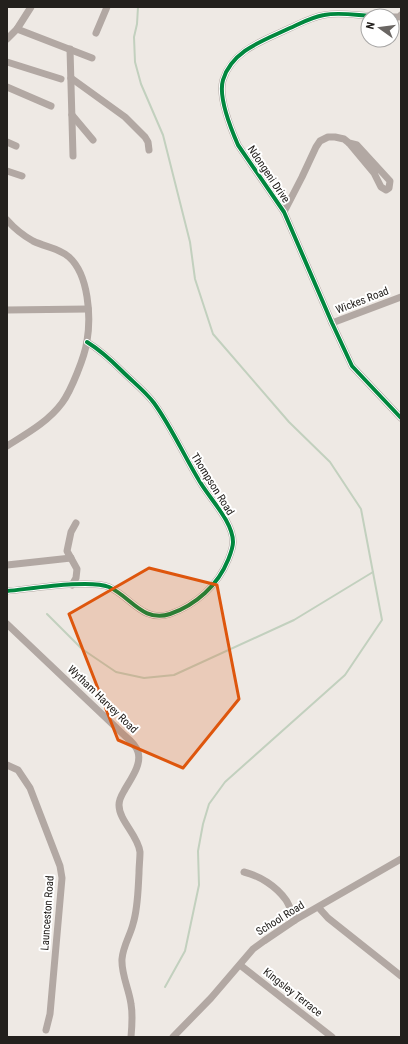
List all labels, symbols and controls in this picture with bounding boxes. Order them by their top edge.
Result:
north arrow [360,8,400,48]
text: N [364,21,378,31]
street label: Ndongeni Drive [245,143,292,205]
street label: Wickes Road [334,284,390,317]
street label: Thompson Road [188,451,237,518]
street label: Wytham Harvey Road [65,663,140,736]
street label: Launceston Road [38,875,57,951]
street label: School Road [254,899,307,938]
street label: Kingsley Terrace [261,965,325,1019]

